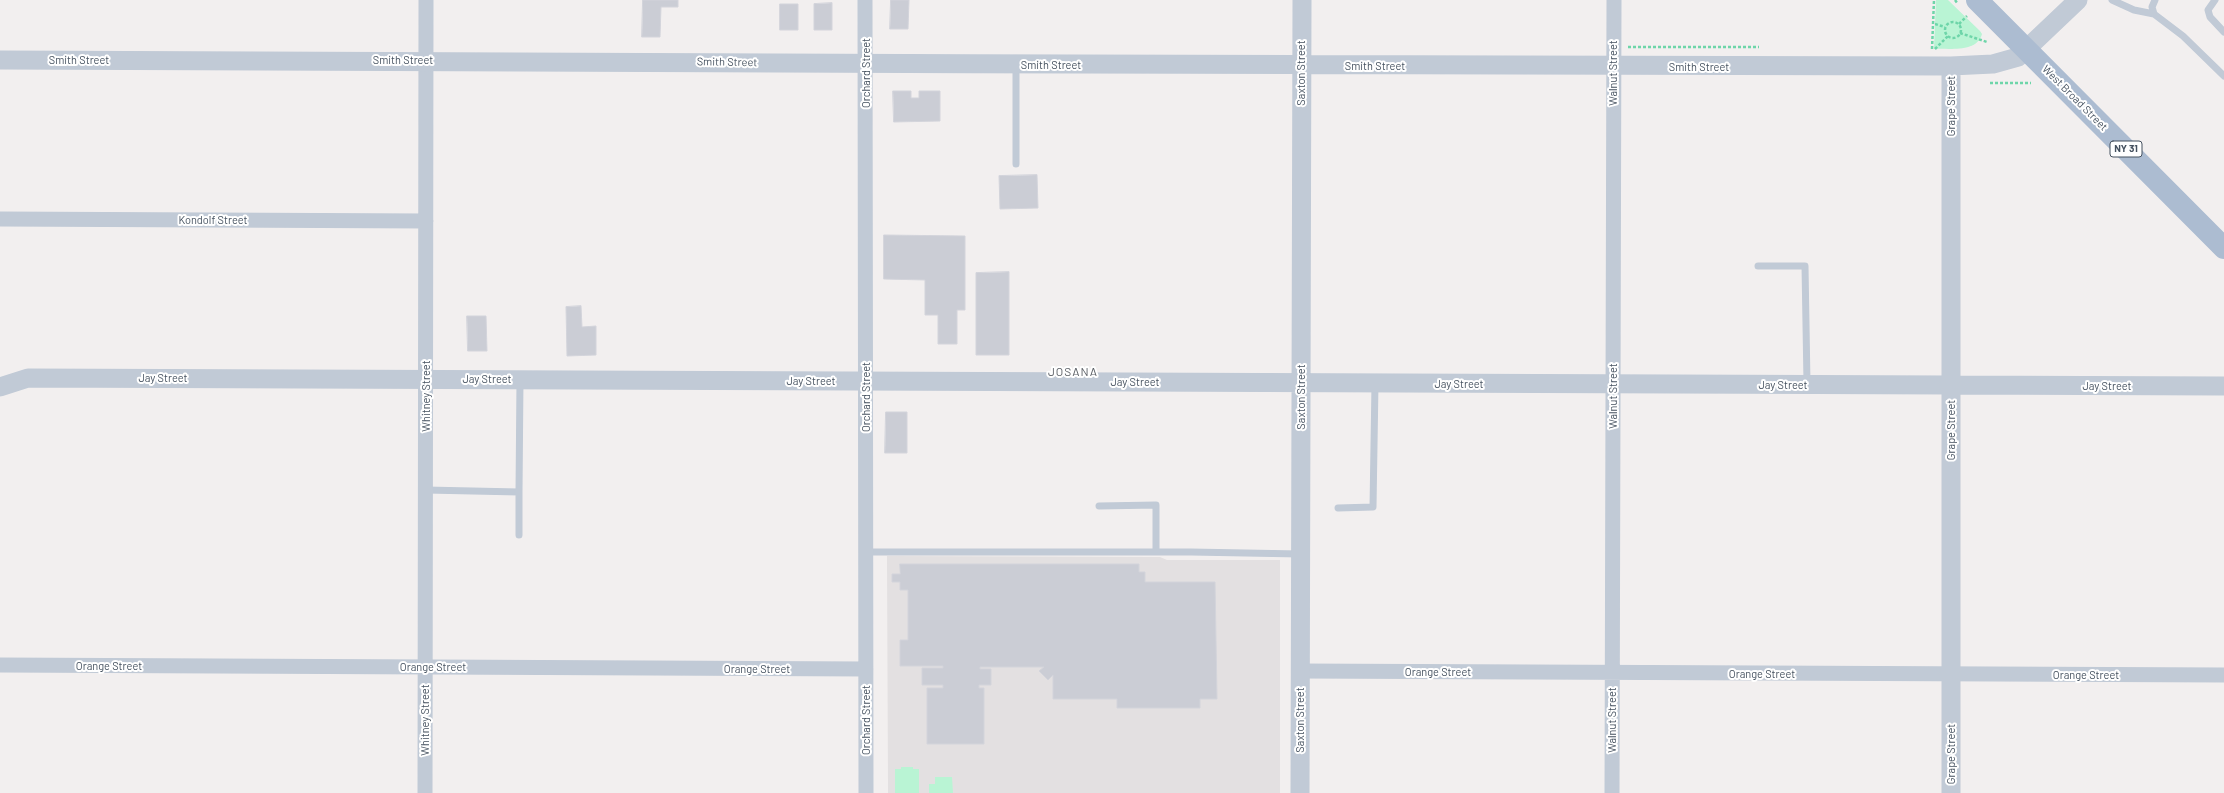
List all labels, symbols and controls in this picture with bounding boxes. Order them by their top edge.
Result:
street label: Orchard Street [859,38,873,108]
street label: Saxton Street [1294,40,1308,106]
street label: Walnut Street [1606,40,1620,106]
street label: Smith Street [49,53,109,67]
street label: Smith Street [373,53,433,67]
street label: Smith Street [697,55,757,69]
street label: Smith Street [1021,58,1081,72]
street label: Smith Street [1345,59,1405,73]
street label: Smith Street [1669,60,1729,74]
street label: West Broad Street [2040,63,2110,133]
street label: Grape Street [1944,76,1958,136]
road number: NY 31 [2110,141,2142,157]
street label: Kondolf Street [178,213,248,227]
street label: Whitney Street [419,360,433,432]
street label: Orchard Street [859,362,873,432]
street label: Walnut Street [1606,363,1620,429]
street label: Saxton Street [1294,364,1308,430]
district label: JOSANA [1048,365,1098,379]
street label: Jay Street [138,371,188,385]
street label: Jay Street [462,372,512,386]
street label: Jay Street [786,374,836,388]
street label: Jay Street [1110,375,1160,389]
street label: Jay Street [1434,377,1484,391]
street label: Jay Street [1758,378,1808,392]
street label: Jay Street [2082,379,2132,393]
street label: Grape Street [1944,400,1958,460]
street label: Orange Street [76,659,142,673]
street label: Orange Street [400,660,466,674]
street label: Orange Street [724,662,790,676]
street label: Orange Street [1405,665,1471,679]
street label: Orange Street [1729,667,1795,681]
street label: Orange Street [2053,668,2119,682]
street label: Whitney Street [418,684,432,756]
street label: Orchard Street [859,685,873,755]
street label: Saxton Street [1293,687,1307,753]
street label: Walnut Street [1605,687,1619,753]
street label: Grape Street [1944,724,1958,784]

